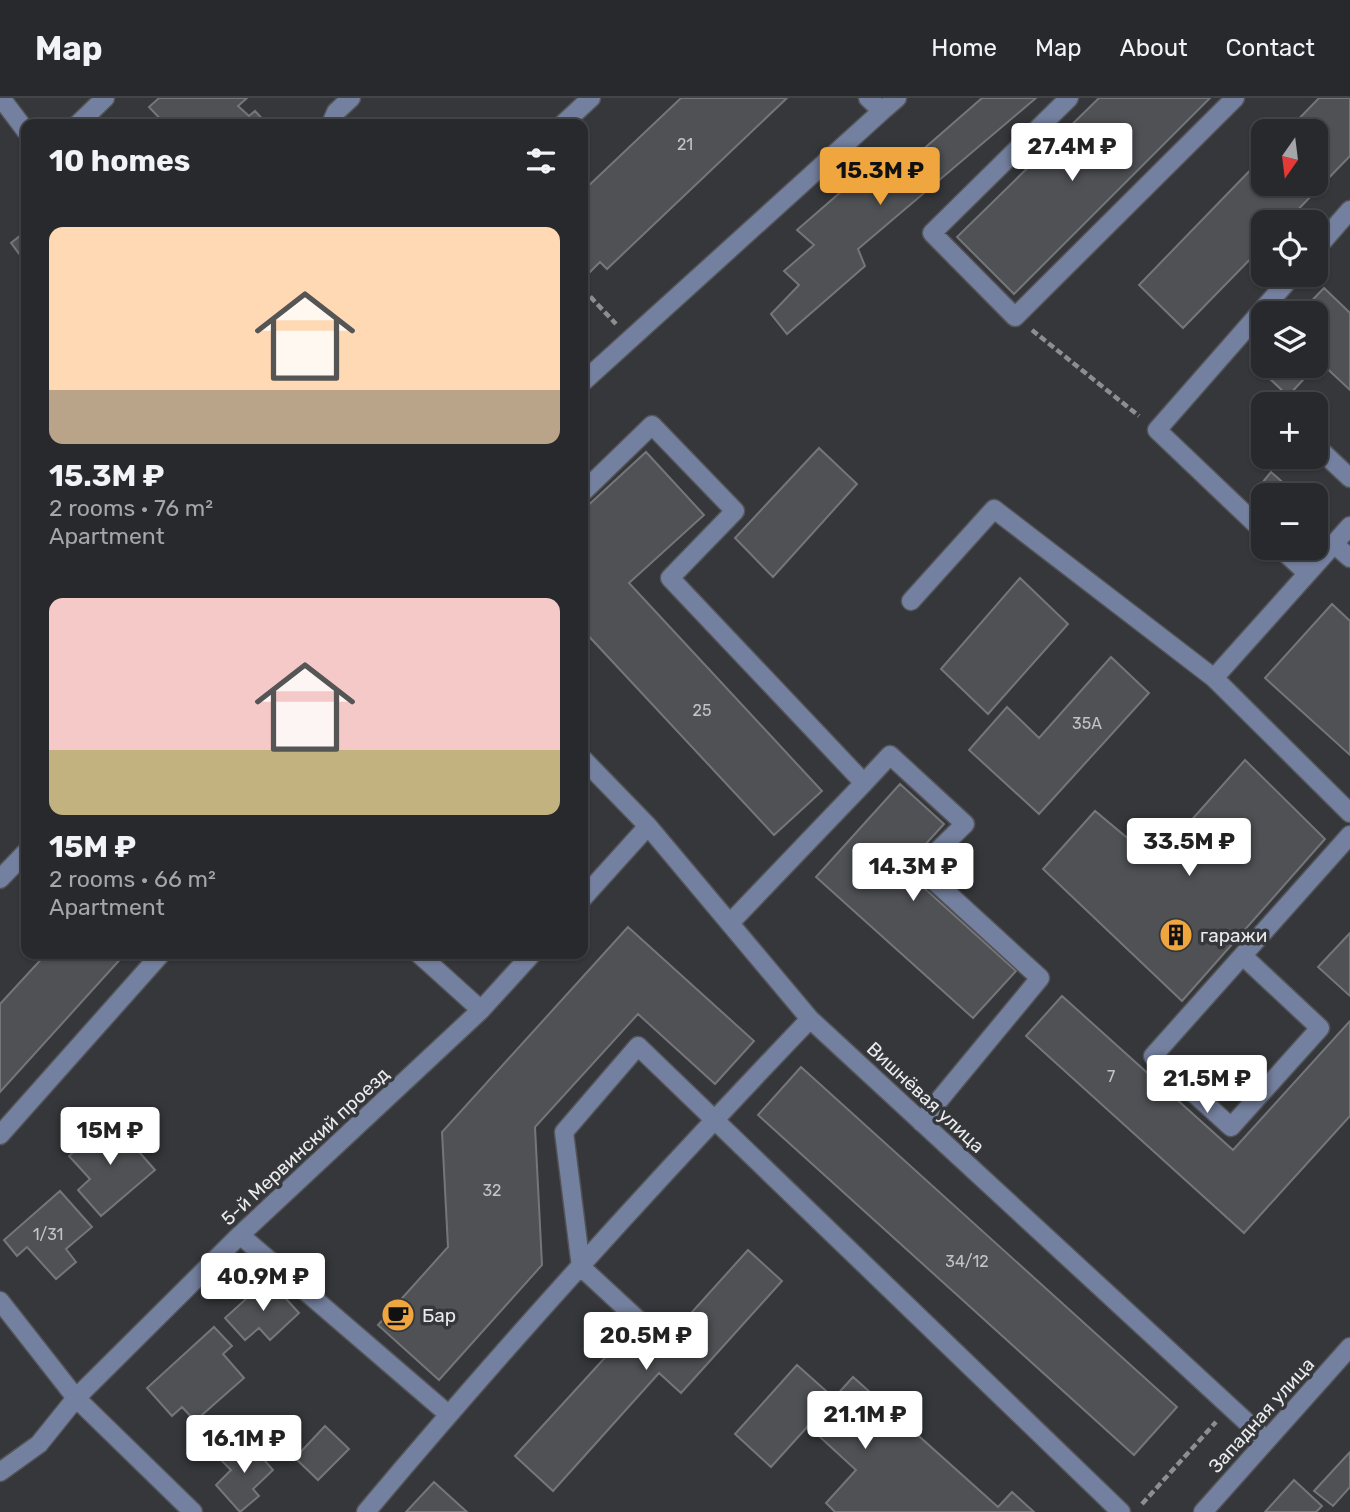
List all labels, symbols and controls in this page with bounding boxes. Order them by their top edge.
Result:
text: Map [35,29,103,68]
text: Home [931,34,997,62]
text: Map [1035,34,1082,62]
text: About [1120,34,1188,62]
text: Contact [1226,34,1315,62]
north arrow [1251,119,1328,196]
map controls [1251,119,1328,560]
pin: 27.4M ₽ [1007,123,1137,183]
text: 27.4M ₽ [1027,132,1117,160]
house number: 21 [677,135,693,154]
icon: filters [522,142,560,180]
text: 10 homes [49,143,190,179]
pin: 15.3M ₽ [815,148,945,207]
text: 15.3M ₽ [836,156,924,184]
button: locate [1251,210,1328,287]
icon: home [242,273,368,399]
button: layers [1251,301,1328,378]
button: + [1251,392,1328,469]
text: 15.3M ₽ [49,458,164,494]
button: − [1251,483,1328,560]
text: 2 rooms · 76 m² [49,494,213,522]
text: Apartment [49,522,165,550]
icon: home [242,644,368,770]
house number: 25 [693,701,711,720]
house number: 35А [1072,714,1102,733]
pin: 33.5M ₽ [1124,818,1254,878]
text: 33.5M ₽ [1143,827,1235,855]
text: 15M ₽ [49,829,136,865]
pin: 14.3M ₽ [848,844,978,903]
text: 14.3M ₽ [868,852,958,880]
text: 2 rooms · 66 m² [49,865,216,893]
text: Apartment [49,893,165,921]
building icon: гаражи [1157,916,1195,954]
place label: гаражи [1200,924,1267,947]
street label: Вишнёвая улица [862,1037,989,1158]
pin: 21.5M ₽ [1142,1056,1272,1115]
street label: 5-й Мервинский проезд [217,1062,394,1230]
text: 21.5M ₽ [1163,1064,1251,1092]
house number: 7 [1107,1067,1115,1086]
pin: 15M ₽ [61,1108,159,1167]
text: 15M ₽ [77,1116,143,1144]
house number: 32 [482,1181,502,1200]
house number: 1/31 [33,1225,63,1244]
house number: 34/12 [945,1252,989,1271]
pin: 40.9M ₽ [198,1254,328,1313]
text: 40.9M ₽ [217,1262,309,1290]
cafe icon: Бар [379,1296,417,1334]
place label: Бар [422,1304,456,1327]
pin: 20.5M ₽ [581,1312,711,1372]
text: 20.5M ₽ [600,1321,692,1349]
street label: Западная улица [1204,1353,1319,1478]
pin: 21.1M ₽ [800,1392,930,1451]
text: 21.1M ₽ [823,1400,907,1428]
pin: 16.1M ₽ [179,1416,309,1475]
text: 16.1M ₽ [202,1424,286,1452]

